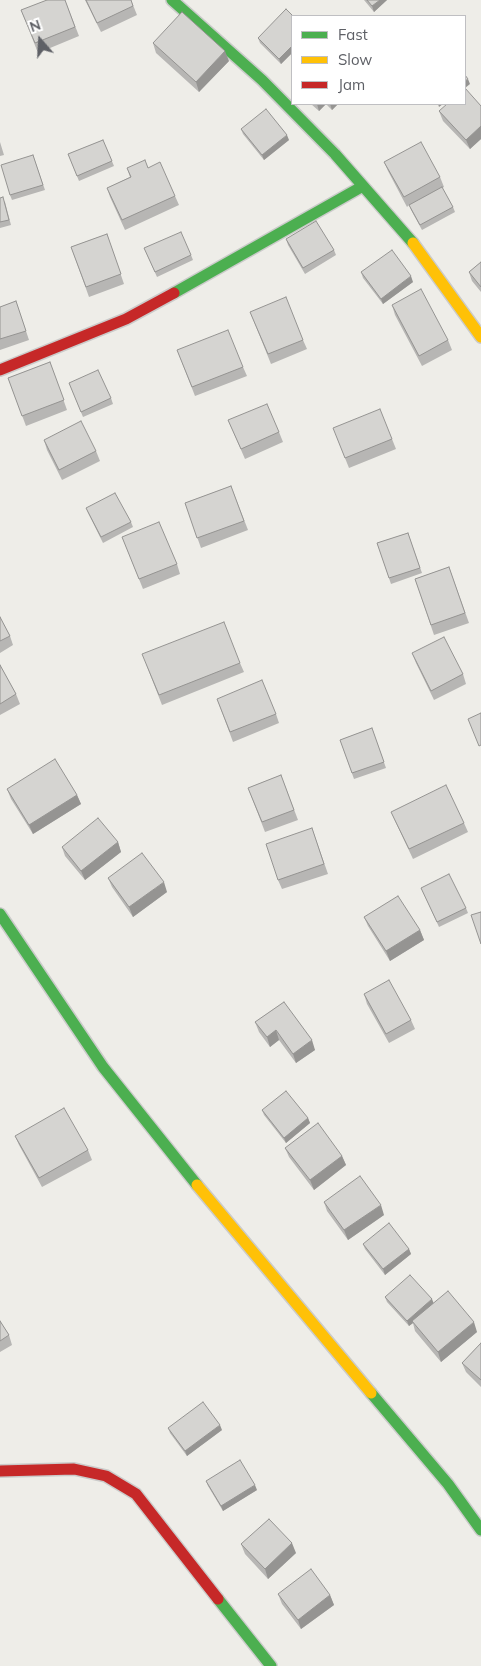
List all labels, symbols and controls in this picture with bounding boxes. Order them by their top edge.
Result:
north arrow [15,15,65,65]
legend [291,15,466,105]
text: N [27,16,43,36]
text: Fast [338,25,368,44]
text: Slow [338,50,372,69]
text: Jam [338,75,365,94]

